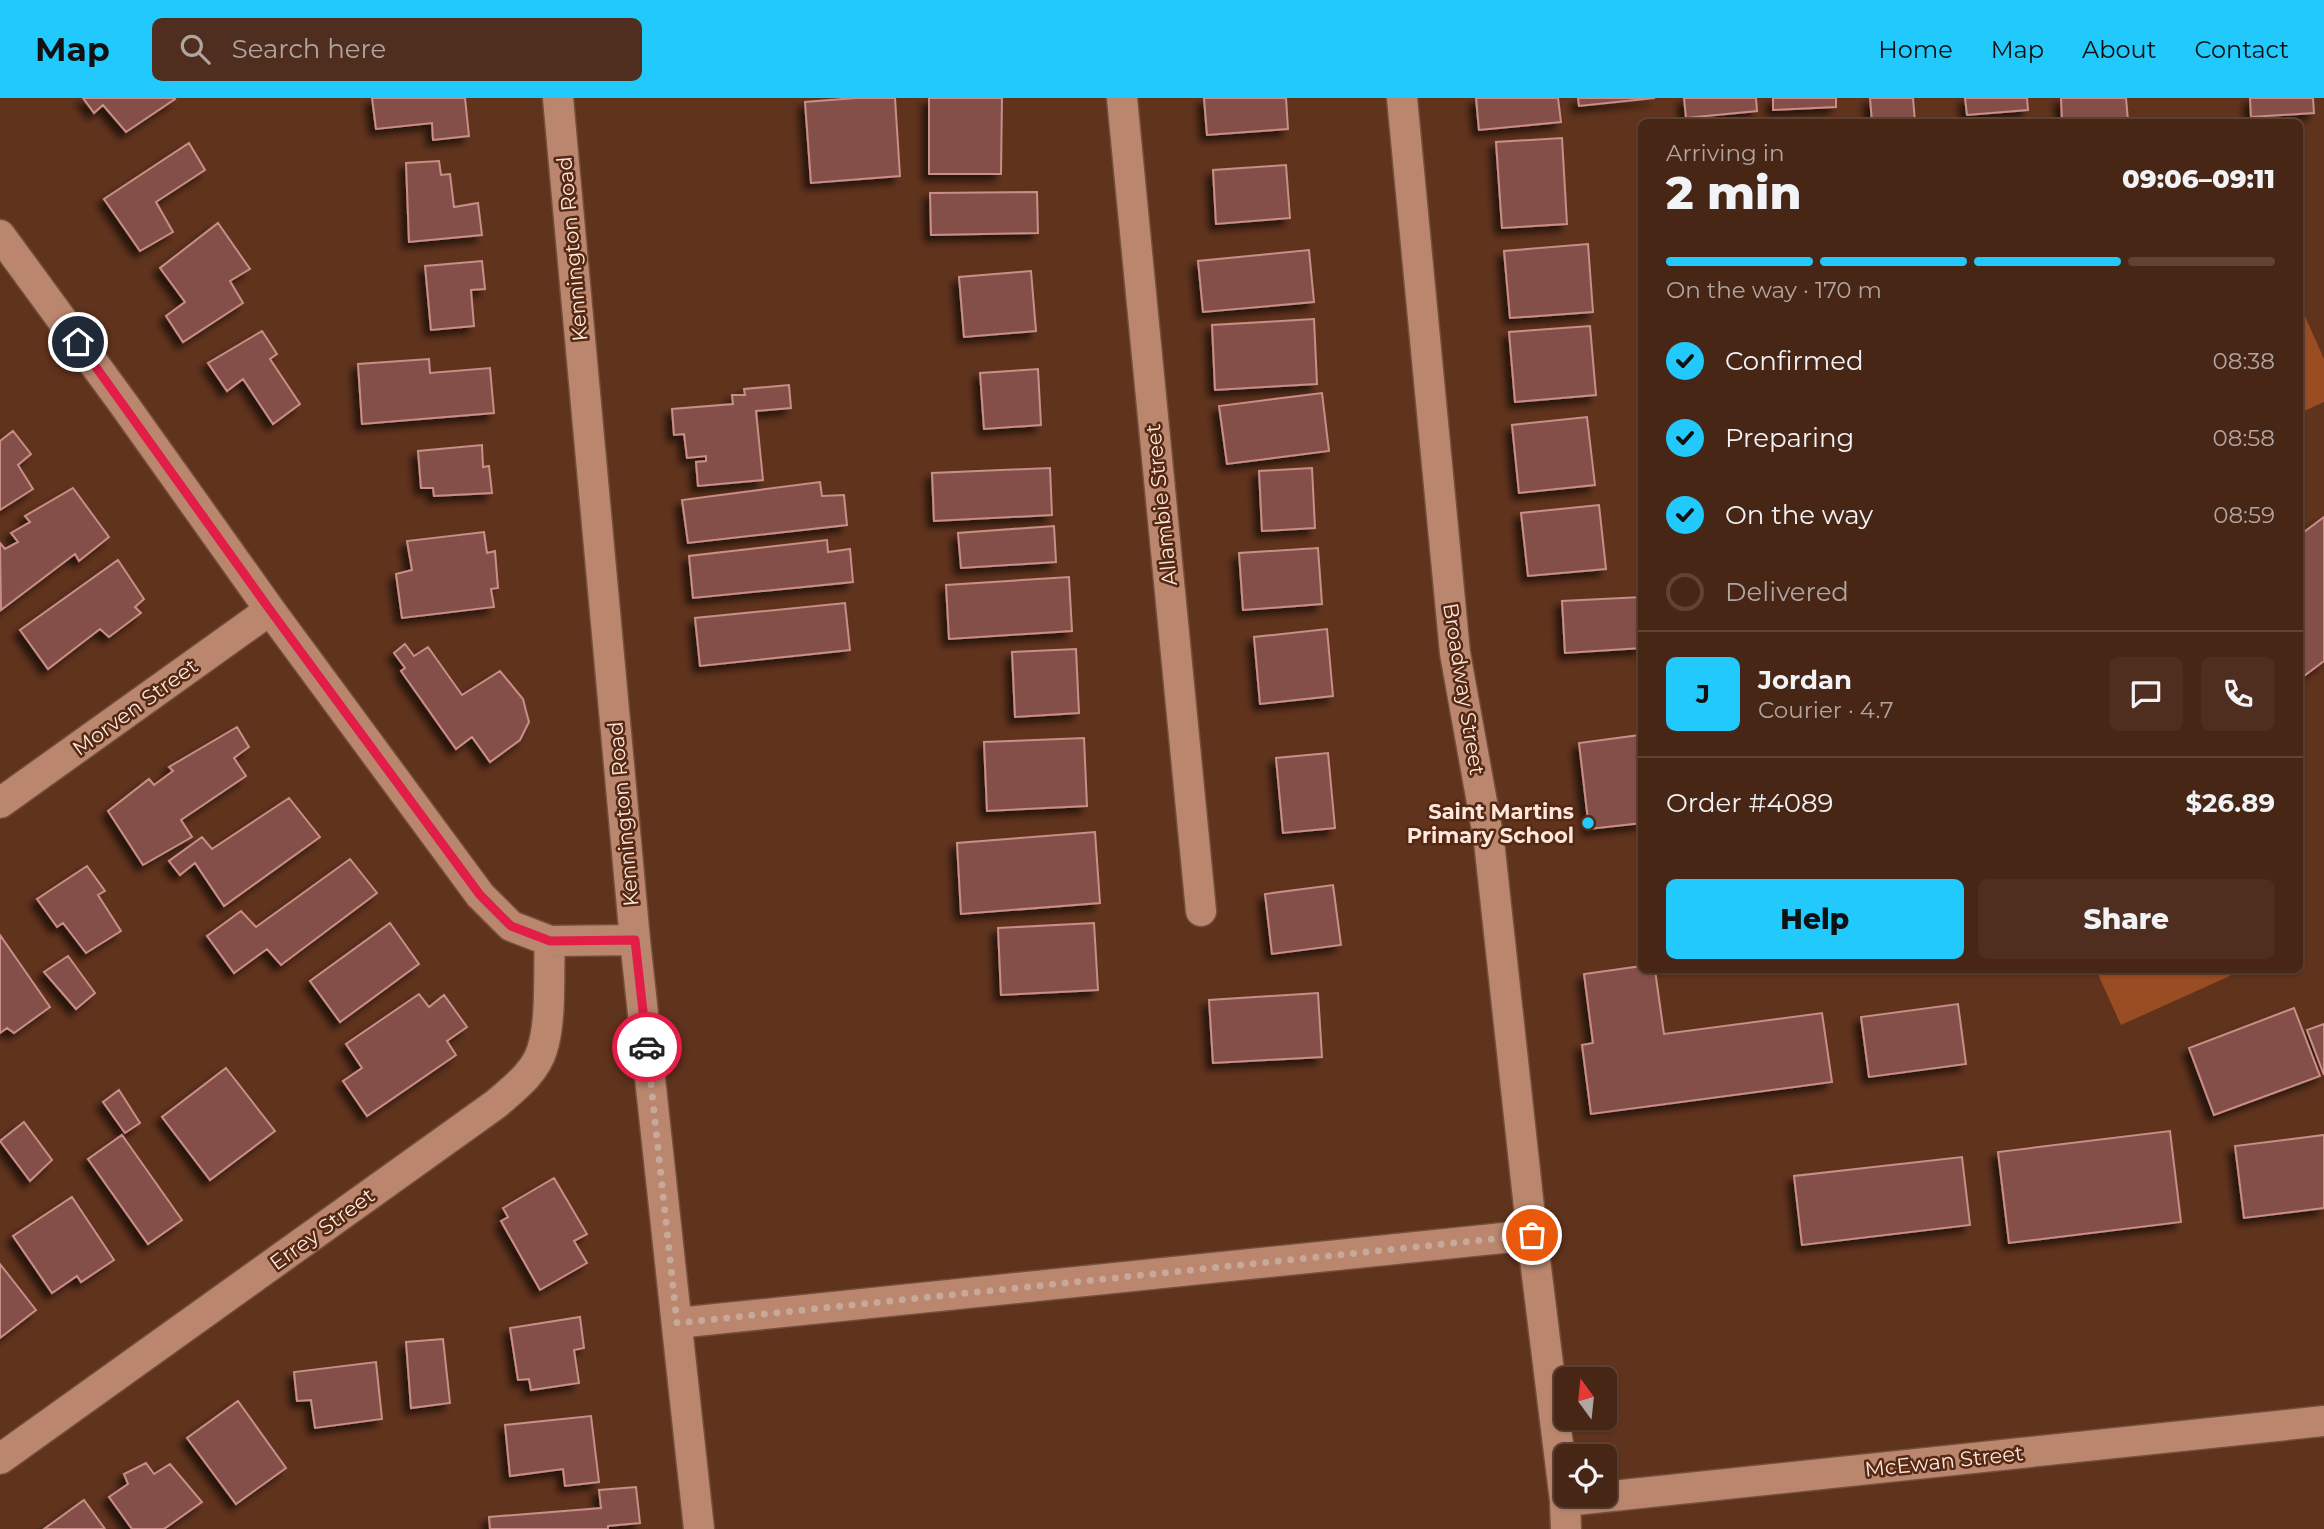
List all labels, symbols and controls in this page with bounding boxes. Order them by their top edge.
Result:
search box [152,18,642,81]
text: Map [35,29,110,69]
icon: search [176,30,214,68]
text: Search here [232,33,386,65]
text: Home [1878,35,1953,64]
text: Map [1991,35,2044,64]
text: About [2082,35,2156,64]
text: Contact [2194,35,2289,64]
text: Arriving in [1666,139,1785,167]
street label: Kennington Road [551,155,593,343]
text: 09:06–09:11 [2122,163,2275,195]
text: 2 min [1666,164,1801,221]
text: On the way · 170 m [1666,276,1882,304]
pin [48,312,108,372]
icon: home [59,323,97,361]
icon: check [1666,342,1704,380]
text: Confirmed [1725,345,1864,377]
text: 08:38 [2213,347,2275,375]
icon: check [1666,419,1704,457]
text: Preparing [1725,422,1854,454]
street label: Allambie Street [1140,423,1182,587]
text: 08:58 [2213,424,2275,452]
icon: check [1666,496,1704,534]
text: On the way [1725,499,1873,531]
text: 08:59 [2213,501,2275,529]
text: Delivered [1725,576,1849,608]
street label: Broadway Street [1438,601,1490,777]
street label: Morven Street [67,653,203,761]
button: chat [2109,657,2183,731]
button: phone [2201,657,2275,731]
text: Jordan [1758,664,1852,696]
text: J [1696,678,1710,710]
text: Courier · 4.7 [1758,696,1894,724]
street label: Kennington Road [602,720,644,908]
text: Order #4089 [1666,787,1833,819]
text: $26.89 [2185,787,2275,819]
place label: Saint Martins Primary School [1407,799,1574,848]
marker: Saint Martins Primary School [1580,815,1596,831]
button: Help [1666,879,1964,959]
button: Share [1978,879,2275,959]
courier [612,1012,682,1082]
icon: car [628,1028,666,1066]
street label: Errey Street [265,1183,379,1275]
pin [1502,1205,1562,1265]
icon: bag [1513,1216,1551,1254]
north arrow [1554,1367,1617,1430]
map controls [1554,1367,1617,1507]
street label: McEwan Street [1863,1440,2025,1482]
button: locate [1554,1444,1617,1507]

